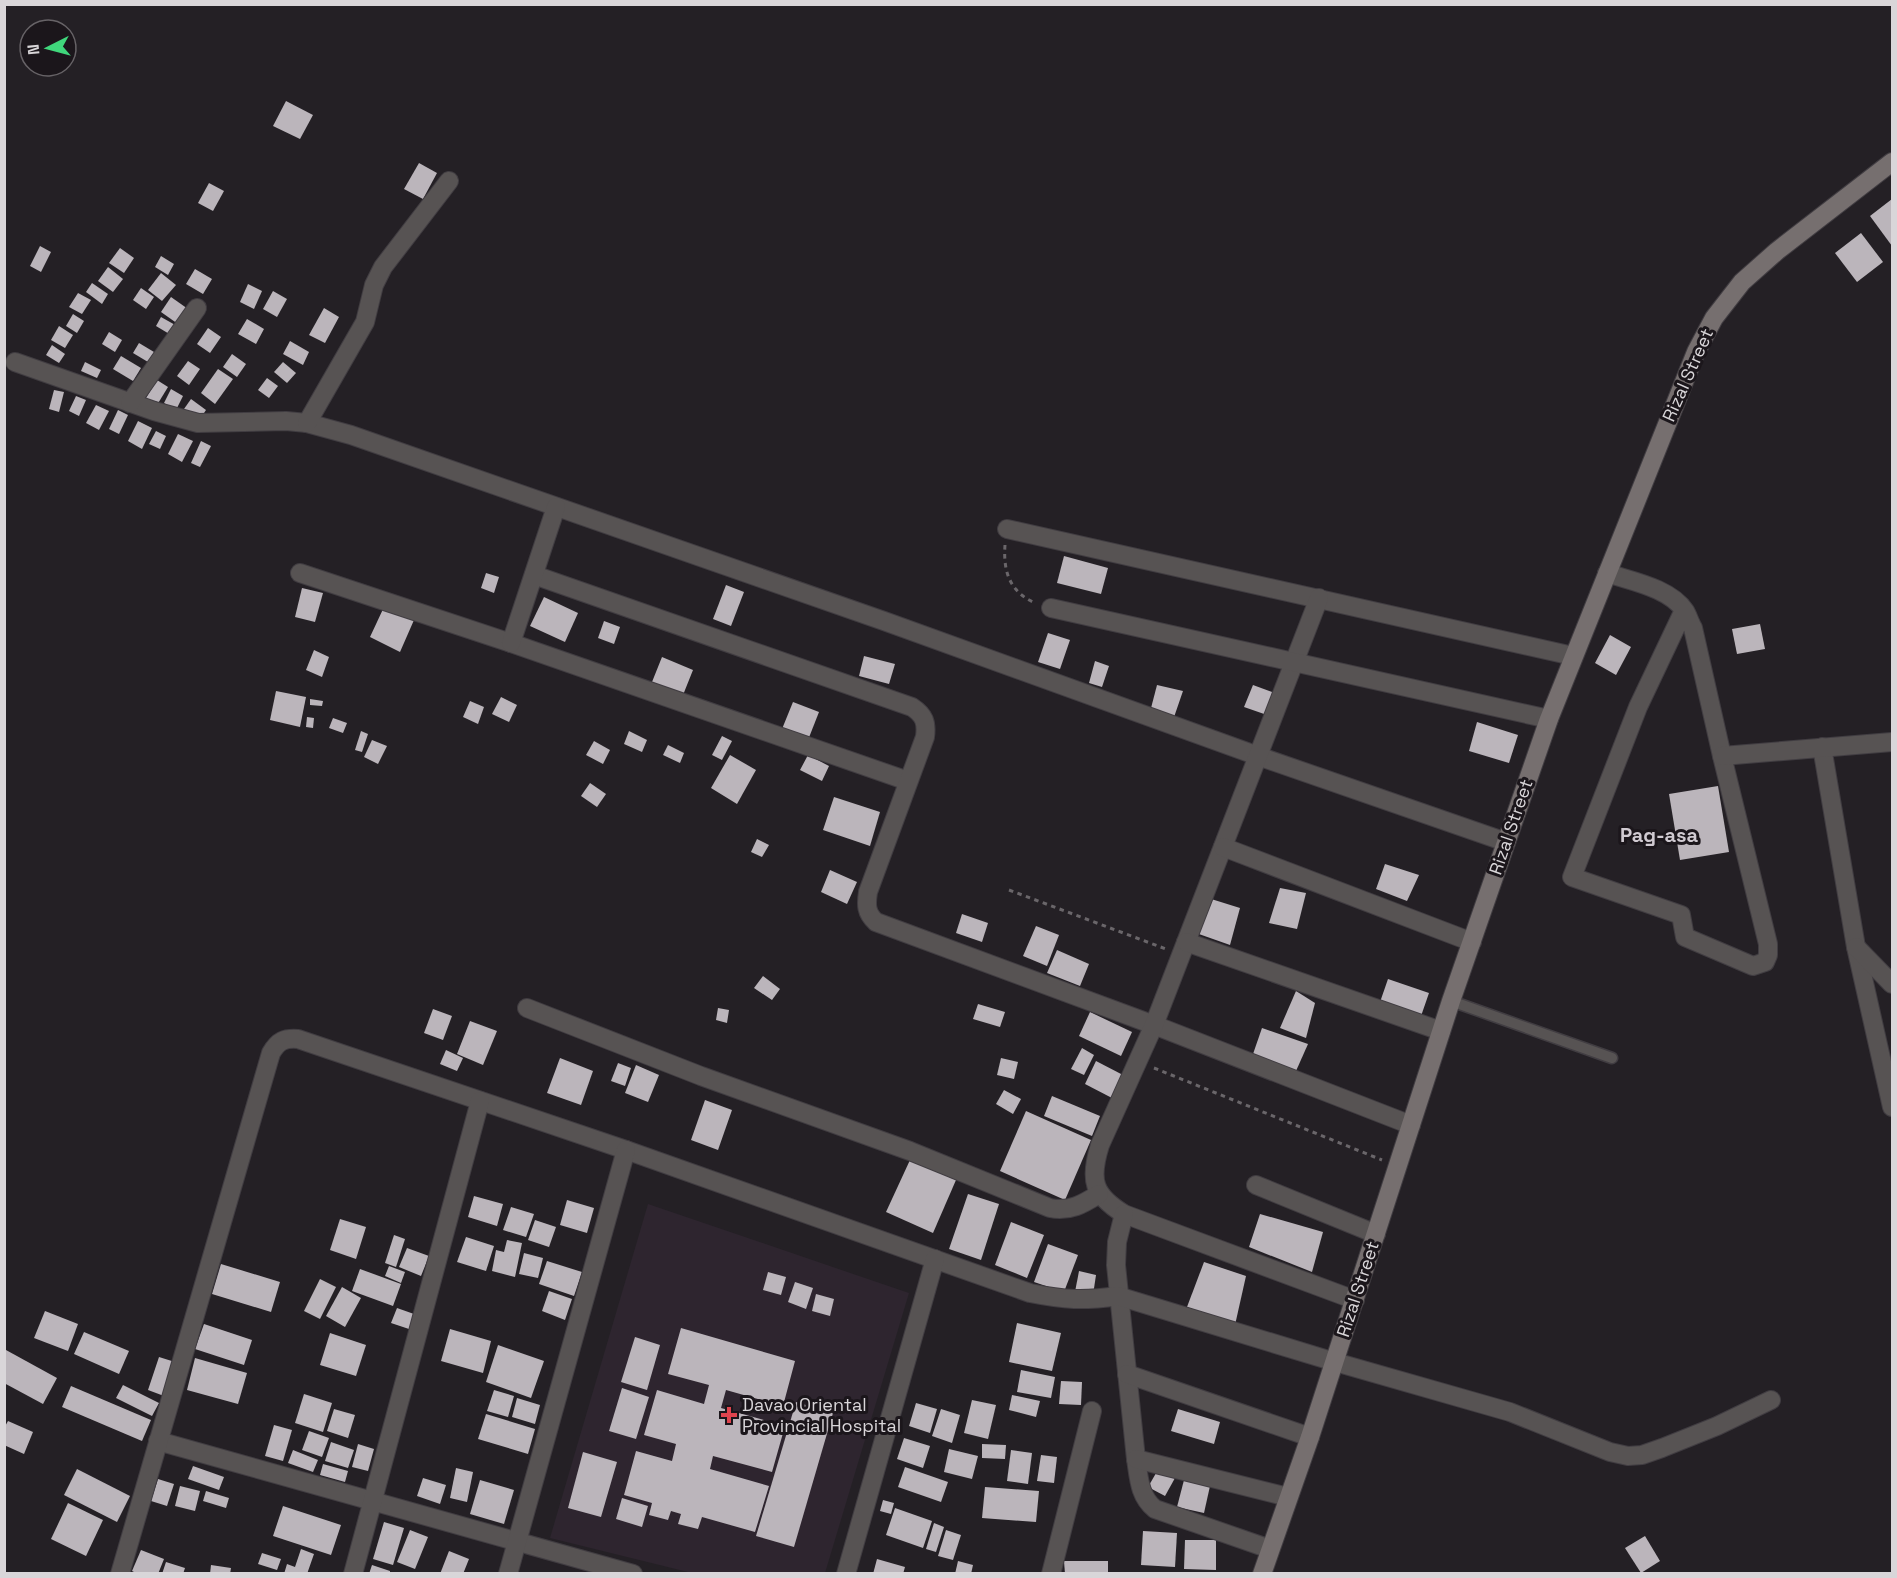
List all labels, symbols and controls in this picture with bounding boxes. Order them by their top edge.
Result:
north arrow [18,18,78,78]
text: N [23,43,45,56]
street label: Rizal Street [1657,325,1718,425]
street label: Rizal Street [1483,776,1538,878]
district label: Pag-asa [1620,822,1698,848]
street label: Rizal Street [1331,1238,1384,1340]
place label: Davao Oriental Provincial Hospital [742,1393,901,1437]
marker: Davao Oriental Provincial Hospital [720,1406,738,1424]

